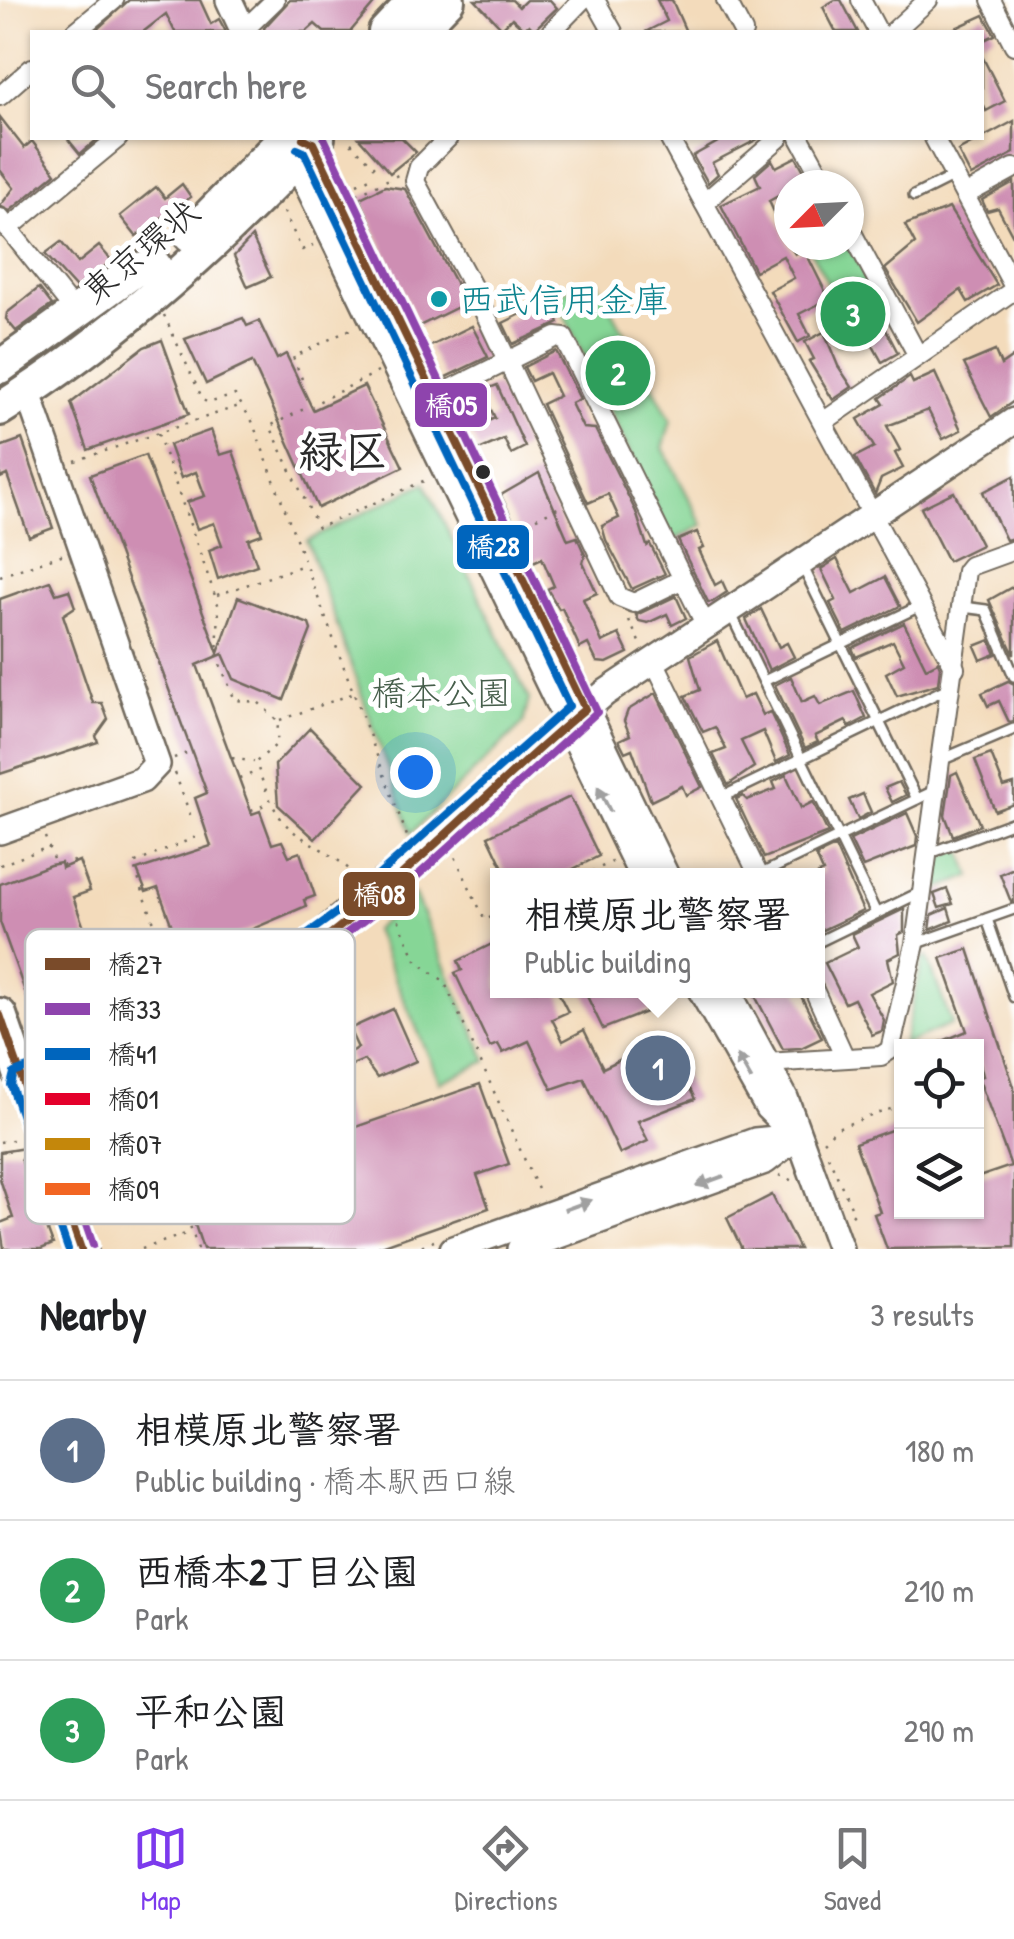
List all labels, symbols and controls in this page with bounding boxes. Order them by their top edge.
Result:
search box [30,30,984,140]
icon: search [65,58,120,113]
text: Search here [145,59,307,111]
north arrow [774,170,864,260]
street label: 東京環状 [71,188,209,314]
place label: 西武信用金庫 [459,276,669,323]
pin: 3 [820,276,886,352]
marker: 西武信用金庫 [428,288,450,310]
pin: 2 [586,336,650,410]
line badge: 橋05 [413,381,489,429]
text: 橋05 [425,386,477,424]
district label: 緑区 [298,420,388,481]
unlabelled marker [473,462,493,482]
line badge: 橋28 [455,523,531,571]
text: 橋28 [466,527,520,565]
park label: 橋本公園 [371,669,511,716]
your location [390,747,441,798]
one-way arrow [596,785,613,814]
popup [490,868,825,998]
line badge: 橋08 [341,870,417,918]
text: 橋08 [353,875,405,913]
text: 相模原北警察署 [524,888,791,940]
legend [25,929,355,1224]
text: Public building [524,940,691,983]
text: 橋27 [108,945,163,983]
text: 橋33 [108,990,161,1028]
pin: 1 [626,1030,690,1106]
text: 橋41 [108,1035,157,1073]
map controls [894,1039,984,1219]
button: locate [894,1039,984,1129]
one-way arrow [736,1053,753,1081]
text: 橋01 [108,1080,159,1118]
text: 橋07 [108,1125,162,1163]
button: layers [894,1129,984,1219]
text: 橋09 [108,1170,159,1208]
one-way arrow [695,1174,725,1189]
one-way arrow [563,1197,593,1212]
text: Nearby [40,1286,147,1343]
text: 3 results [870,1293,974,1336]
text: 相模原北警察署 [135,1403,401,1455]
text: 1 [67,1429,78,1472]
text: 180 m [905,1429,974,1472]
text: Public building · 橋本駅西口線 [135,1459,515,1502]
text: 西橋本2丁目公園 [135,1545,419,1597]
text: 2 [65,1569,80,1612]
text: 210 m [904,1569,974,1612]
text: Park [135,1597,189,1640]
text: 平和公園 [135,1685,287,1737]
text: 3 [65,1709,80,1752]
text: 290 m [904,1709,974,1752]
text: Park [135,1737,189,1780]
tab: Map [133,1821,188,1919]
tab: Directions [454,1821,557,1919]
tab: Saved [824,1821,881,1919]

